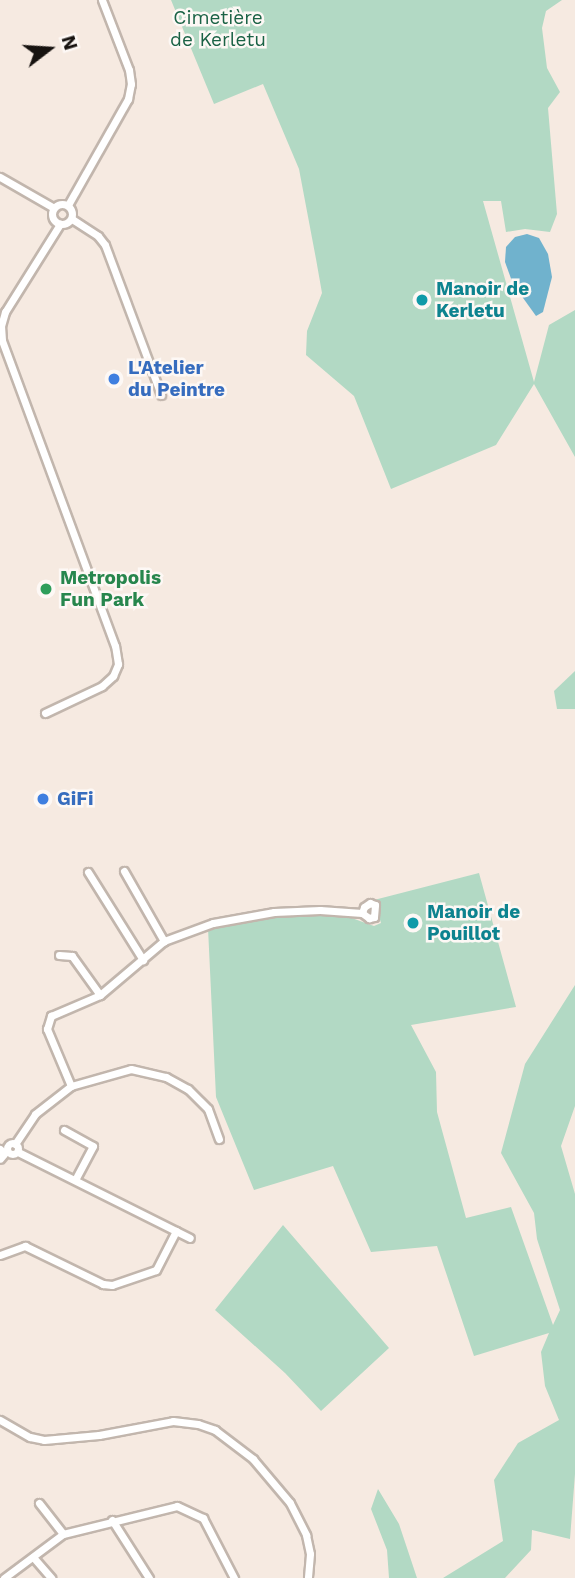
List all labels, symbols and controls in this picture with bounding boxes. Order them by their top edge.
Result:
park label: Cimetière de Kerletu [170,7,266,51]
north arrow [14,14,84,84]
text: N [57,33,83,53]
place label: Manoir de Kerletu [436,278,529,322]
marker: Manoir de Kerletu [414,292,430,308]
place label: L'Atelier du Peintre [128,357,225,401]
marker: L'Atelier du Peintre [106,371,122,387]
place label: Metropolis Fun Park [60,567,161,611]
marker: Metropolis Fun Park [38,581,54,597]
place label: GiFi [57,788,93,810]
marker: GiFi [35,791,51,807]
place label: Manoir de Pouillot [427,901,520,945]
marker: Manoir de Pouillot [405,915,421,931]

